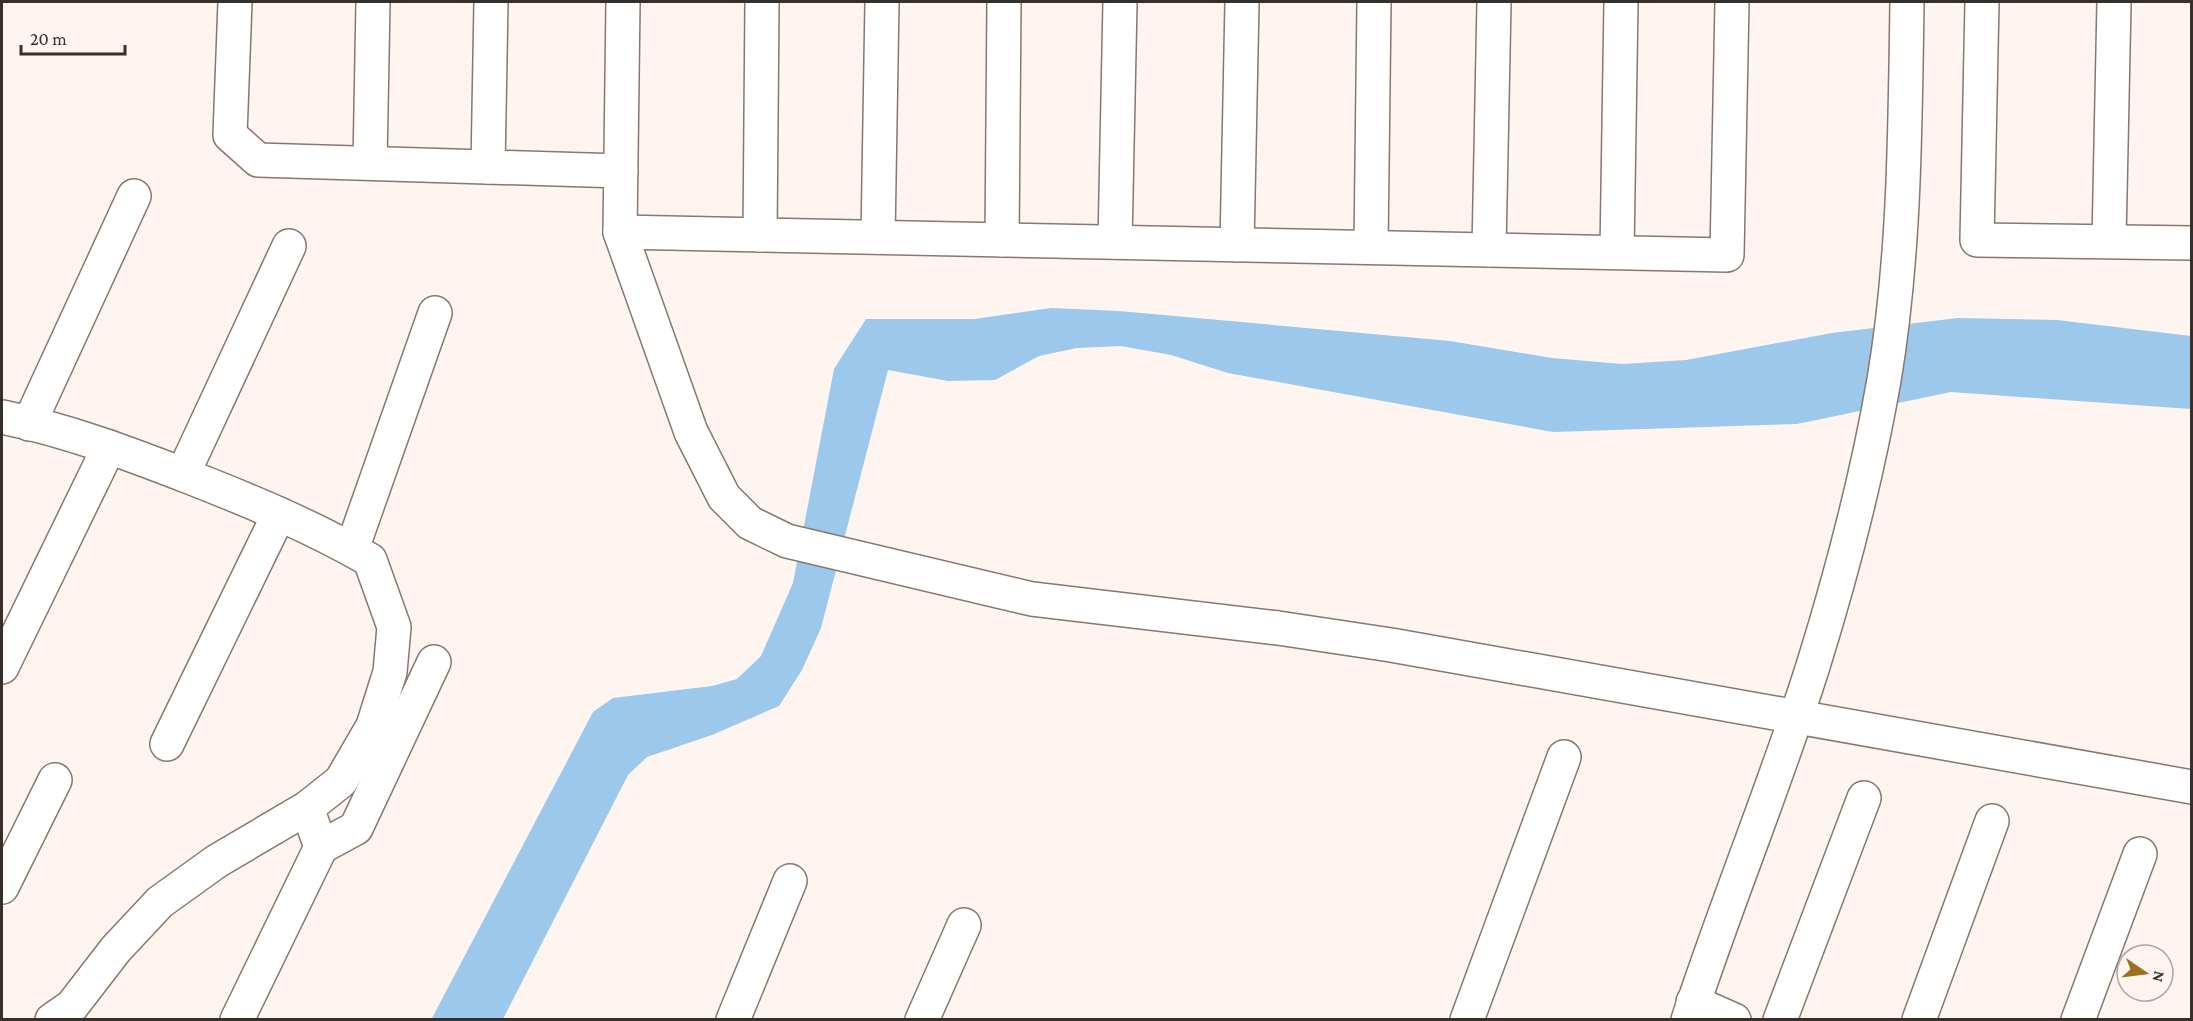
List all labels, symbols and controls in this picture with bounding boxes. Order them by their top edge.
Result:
scale bar [21,18,124,56]
text: 20 m [30,29,67,49]
north arrow [2115,943,2175,1003]
text: N [2149,969,2169,984]

